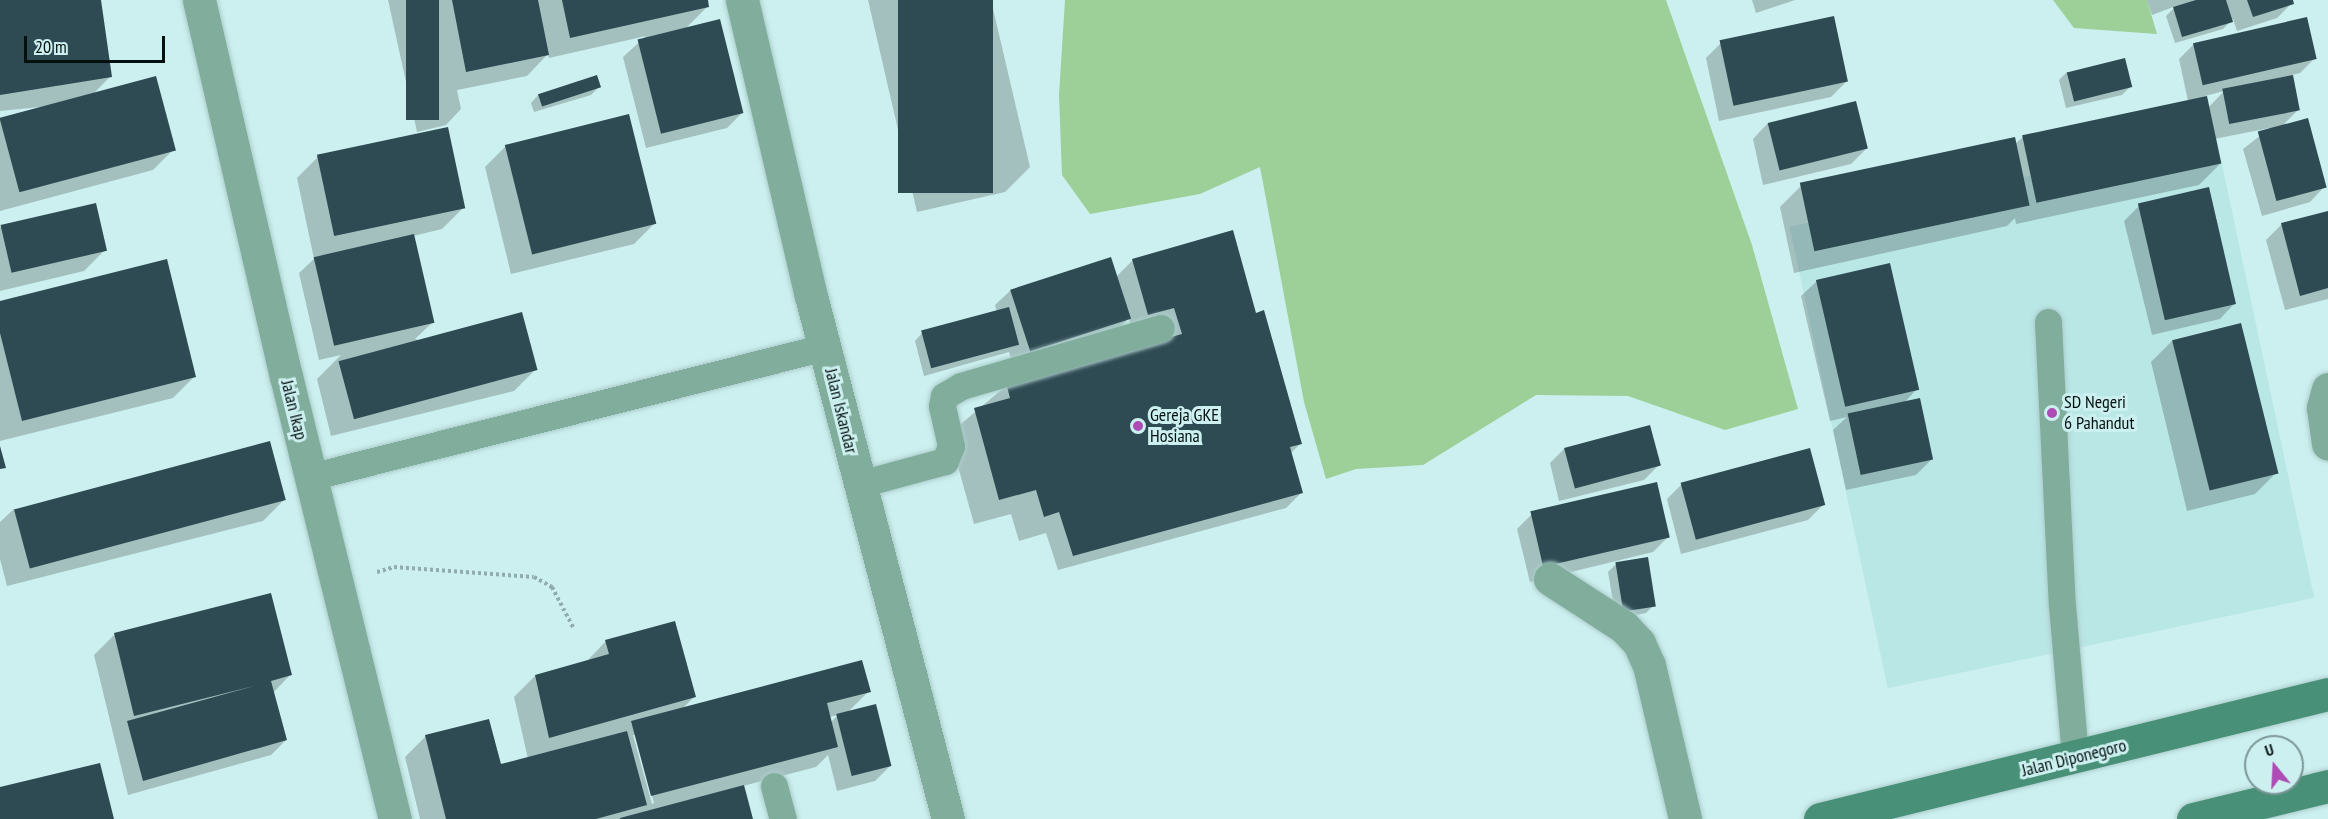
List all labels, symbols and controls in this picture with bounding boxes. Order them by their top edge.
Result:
scale bar [27,24,168,62]
text: 20 m [35,35,67,58]
street label: Jalan Iskandar [820,366,862,456]
street label: Jalan Ikap [276,378,312,442]
place label: SD Negeri 6 Pahandut [2064,392,2134,434]
place label: Gereja GKE Hosiana [1150,405,1219,448]
marker: SD Negeri 6 Pahandut [2045,406,2059,420]
marker: Gereja GKE Hosiana [1131,419,1145,433]
street label: Jalan Diponegoro [2019,735,2129,781]
north arrow [2244,735,2304,795]
text: U [2262,739,2276,761]

